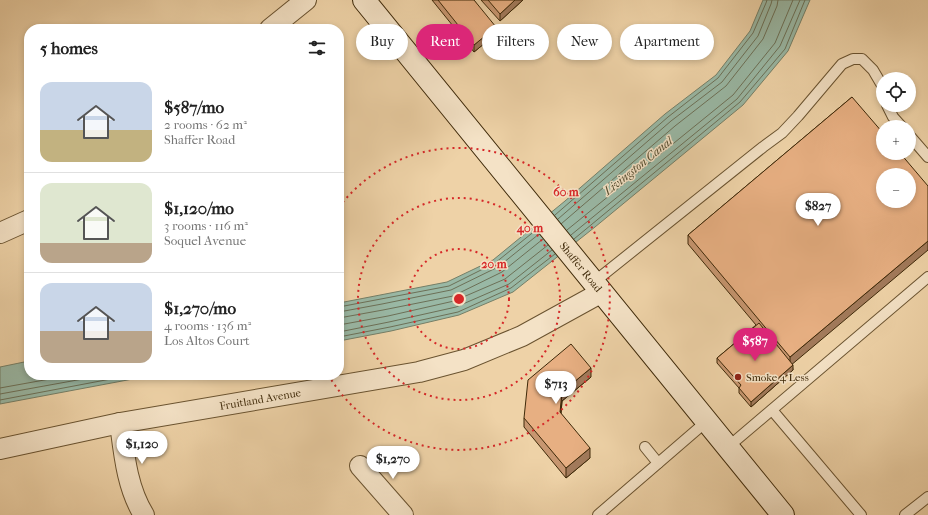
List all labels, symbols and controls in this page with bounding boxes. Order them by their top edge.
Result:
chip: Buy [356,24,408,60]
chip: Rent [416,24,474,60]
chip: Filters [482,24,549,60]
chip: New [557,24,612,60]
chip: Apartment [620,24,714,60]
icon: filters [306,37,328,59]
text: 5 homes [40,38,98,58]
map controls [876,72,916,208]
button: locate [876,72,916,112]
text: $587/mo [164,97,224,117]
icon: home [72,98,120,146]
text: 2 rooms · 62 m² [164,117,247,132]
button: + [876,120,916,160]
text: Shaffer Road [164,132,235,147]
water label: Livingston Canal [600,133,677,199]
button: − [876,168,916,208]
text: 60 m [553,185,580,199]
pin: $827 [794,193,842,227]
text: $1,120/mo [164,198,234,218]
text: $827 [805,198,831,213]
icon: home [72,199,120,247]
text: 3 rooms · 116 m² [164,218,248,233]
text: 40 m [516,221,544,236]
text: Soquel Avenue [164,233,246,248]
street label: Shaffer Road [557,240,605,295]
text: 20 m [481,257,508,271]
centre of rings [452,292,466,306]
text: $1,270/mo [164,298,236,318]
icon: home [72,299,120,347]
text: 4 rooms · 136 m² [164,318,251,333]
pin: $587 [731,328,779,362]
text: Los Altos Court [164,333,250,348]
text: $587 [742,333,768,348]
pin: $713 [532,371,580,405]
place label: Smoke 4 Less [746,371,809,384]
marker: Smoke 4 Less [733,372,743,382]
text: $713 [544,376,568,391]
street label: Fruitland Avenue [219,386,303,413]
pin: $1,120 [109,431,175,465]
text: $1,120 [126,436,158,451]
pin: $1,270 [360,446,426,480]
text: $1,270 [376,451,410,466]

